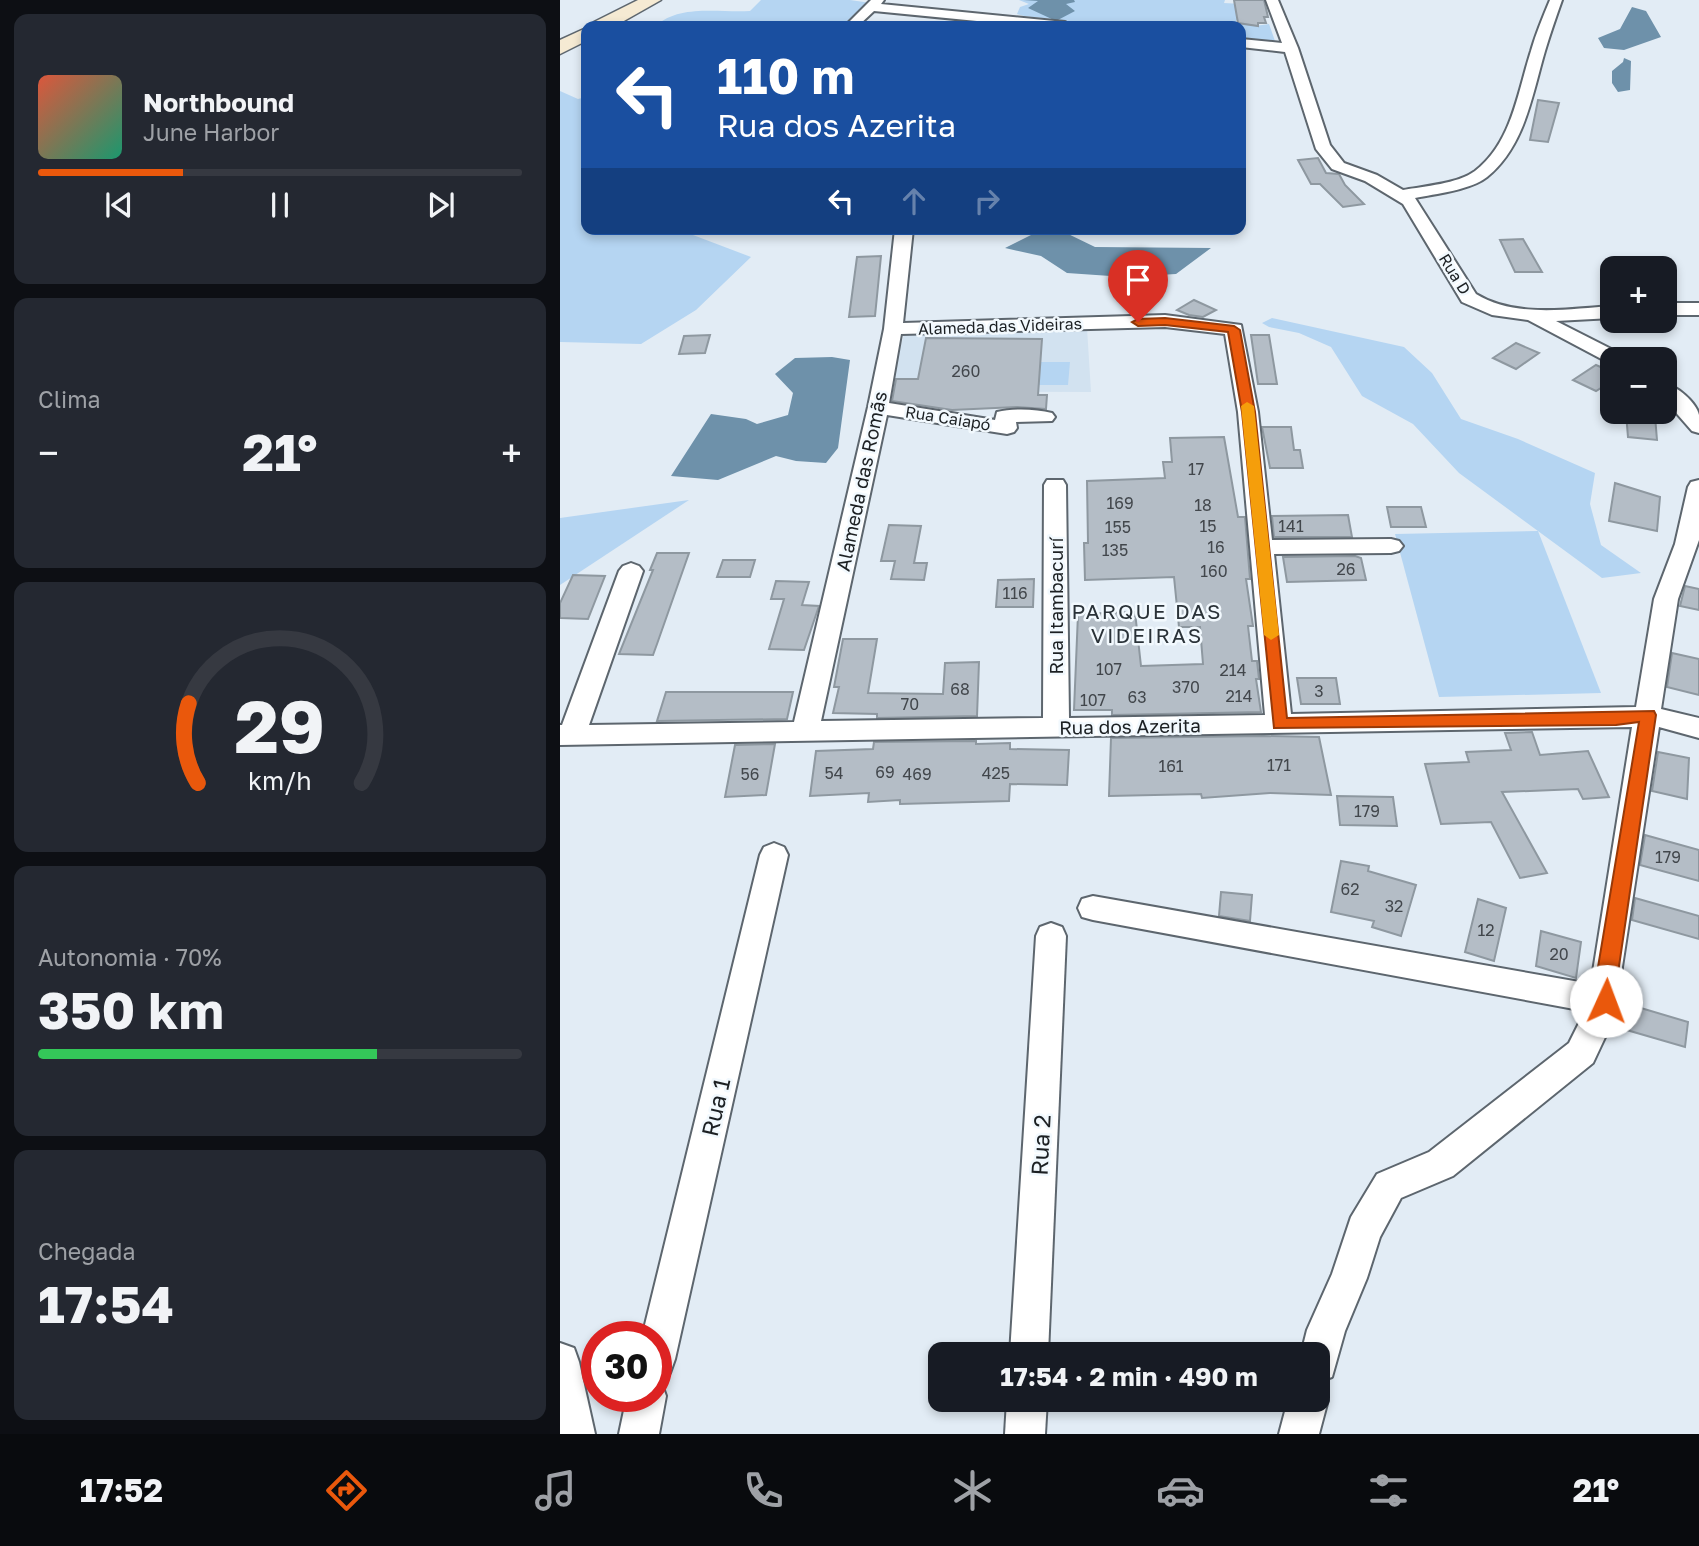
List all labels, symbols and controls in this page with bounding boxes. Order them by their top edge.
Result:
text: 110 m [717,46,854,105]
icon: left [602,49,693,140]
text: Northbound [143,87,294,118]
text: Rua dos Azerita [717,106,956,144]
text: June Harbor [143,118,279,146]
icon: left [822,182,860,220]
icon: ahead [895,182,933,220]
icon: right [968,182,1006,220]
icon: previous [100,186,138,224]
icon: pause [261,186,299,224]
icon: next [422,186,460,224]
pin [1108,250,1168,322]
street label: Rua D [1435,250,1475,298]
map controls [1600,256,1677,424]
button: + [1600,256,1677,333]
icon: arrive [1119,261,1157,299]
street label: Alameda das Videiras [918,313,1082,339]
button: − [1600,347,1677,424]
house number: 260 [952,361,980,381]
text: Clima [38,385,101,413]
street label: Alameda das Romãs [831,389,891,573]
street label: Rua Caiapó [904,401,992,435]
text: 21° [242,420,318,482]
text: − [38,430,59,475]
text: + [501,430,522,475]
house number: 17 [1188,459,1204,479]
house number: 169 [1106,493,1134,513]
house number: 18 [1194,495,1212,515]
house number: 15 [1199,516,1217,536]
house number: 141 [1278,516,1304,536]
house number: 155 [1105,517,1131,537]
street label: Rua Itambacurí [1044,535,1067,675]
house number: 16 [1207,537,1225,557]
house number: 135 [1102,540,1128,560]
house number: 26 [1337,559,1355,579]
house number: 160 [1200,561,1228,581]
house number: 116 [1002,583,1028,603]
district label: PARQUE DAS VIDEIRAS [1072,598,1222,648]
house number: 107 [1096,659,1122,679]
house number: 214 [1220,660,1246,680]
house number: 370 [1172,677,1200,697]
house number: 68 [950,679,970,699]
house number: 3 [1314,681,1324,701]
text: 29 [235,682,325,769]
house number: 214 [1226,686,1252,706]
house number: 63 [1127,687,1147,707]
house number: 107 [1080,690,1106,710]
house number: 70 [901,694,919,714]
street label: Rua dos Azerita [1059,713,1201,739]
house number: 171 [1267,755,1291,775]
house number: 161 [1158,756,1184,776]
house number: 69 [875,762,895,782]
house number: 54 [824,763,844,783]
house number: 425 [982,763,1010,783]
house number: 56 [741,764,759,784]
house number: 469 [902,764,932,784]
text: km/h [248,765,312,796]
house number: 179 [1354,801,1380,821]
house number: 179 [1655,847,1681,867]
house number: 62 [1341,879,1359,899]
house number: 32 [1385,896,1403,916]
house number: 12 [1477,920,1495,940]
text: Autonomia · 70% [38,943,222,971]
house number: 20 [1549,944,1569,964]
position arrow [1569,964,1643,1038]
text: 350 km [38,978,224,1040]
street label: Rua 1 [695,1075,735,1139]
street label: Rua 2 [1024,1114,1056,1176]
text: Chegada [38,1237,135,1265]
text: 17:54 [38,1272,174,1334]
speed limit sign: 30 [581,1321,672,1412]
text: 17:54 · 2 min · 490 m [1000,1361,1258,1392]
icon: directions [322,1466,371,1515]
icon: music [531,1466,580,1515]
icon: phone [739,1466,788,1515]
icon: climate [948,1466,997,1515]
icon: car [1156,1466,1205,1515]
icon: filters [1364,1466,1413,1515]
text: 17:52 [80,1471,163,1509]
text: 21° [1573,1471,1619,1509]

